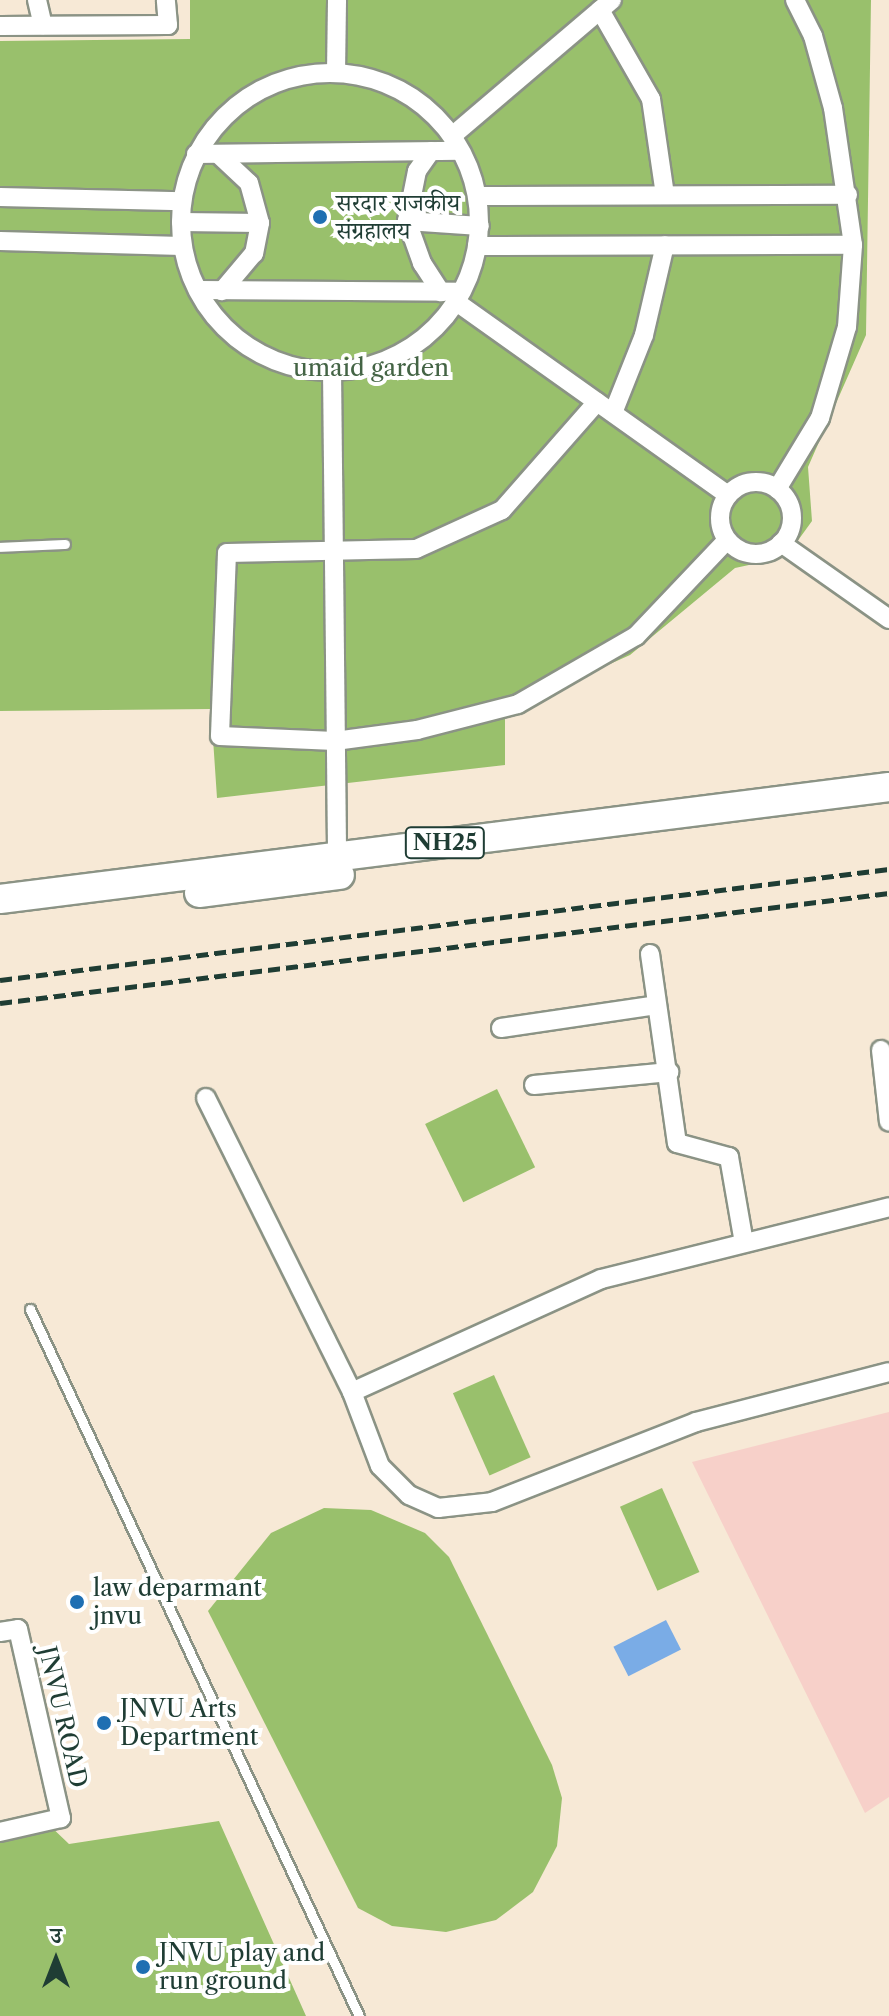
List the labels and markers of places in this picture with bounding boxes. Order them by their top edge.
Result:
place label: सरदार राजकीय संग्रहालय [336,189,460,245]
marker: सरदार राजकीय संग्रहालय [311,208,329,226]
place label: law deparmant jnvu [93,1574,263,1630]
marker: law deparmant jnvu [68,1593,86,1611]
place label: JNVU Arts Department [120,1695,258,1751]
marker: JNVU Arts Department [95,1714,113,1732]
place label: JNVU play and run ground [159,1939,326,1995]
marker: JNVU play and run ground [134,1958,152,1976]

